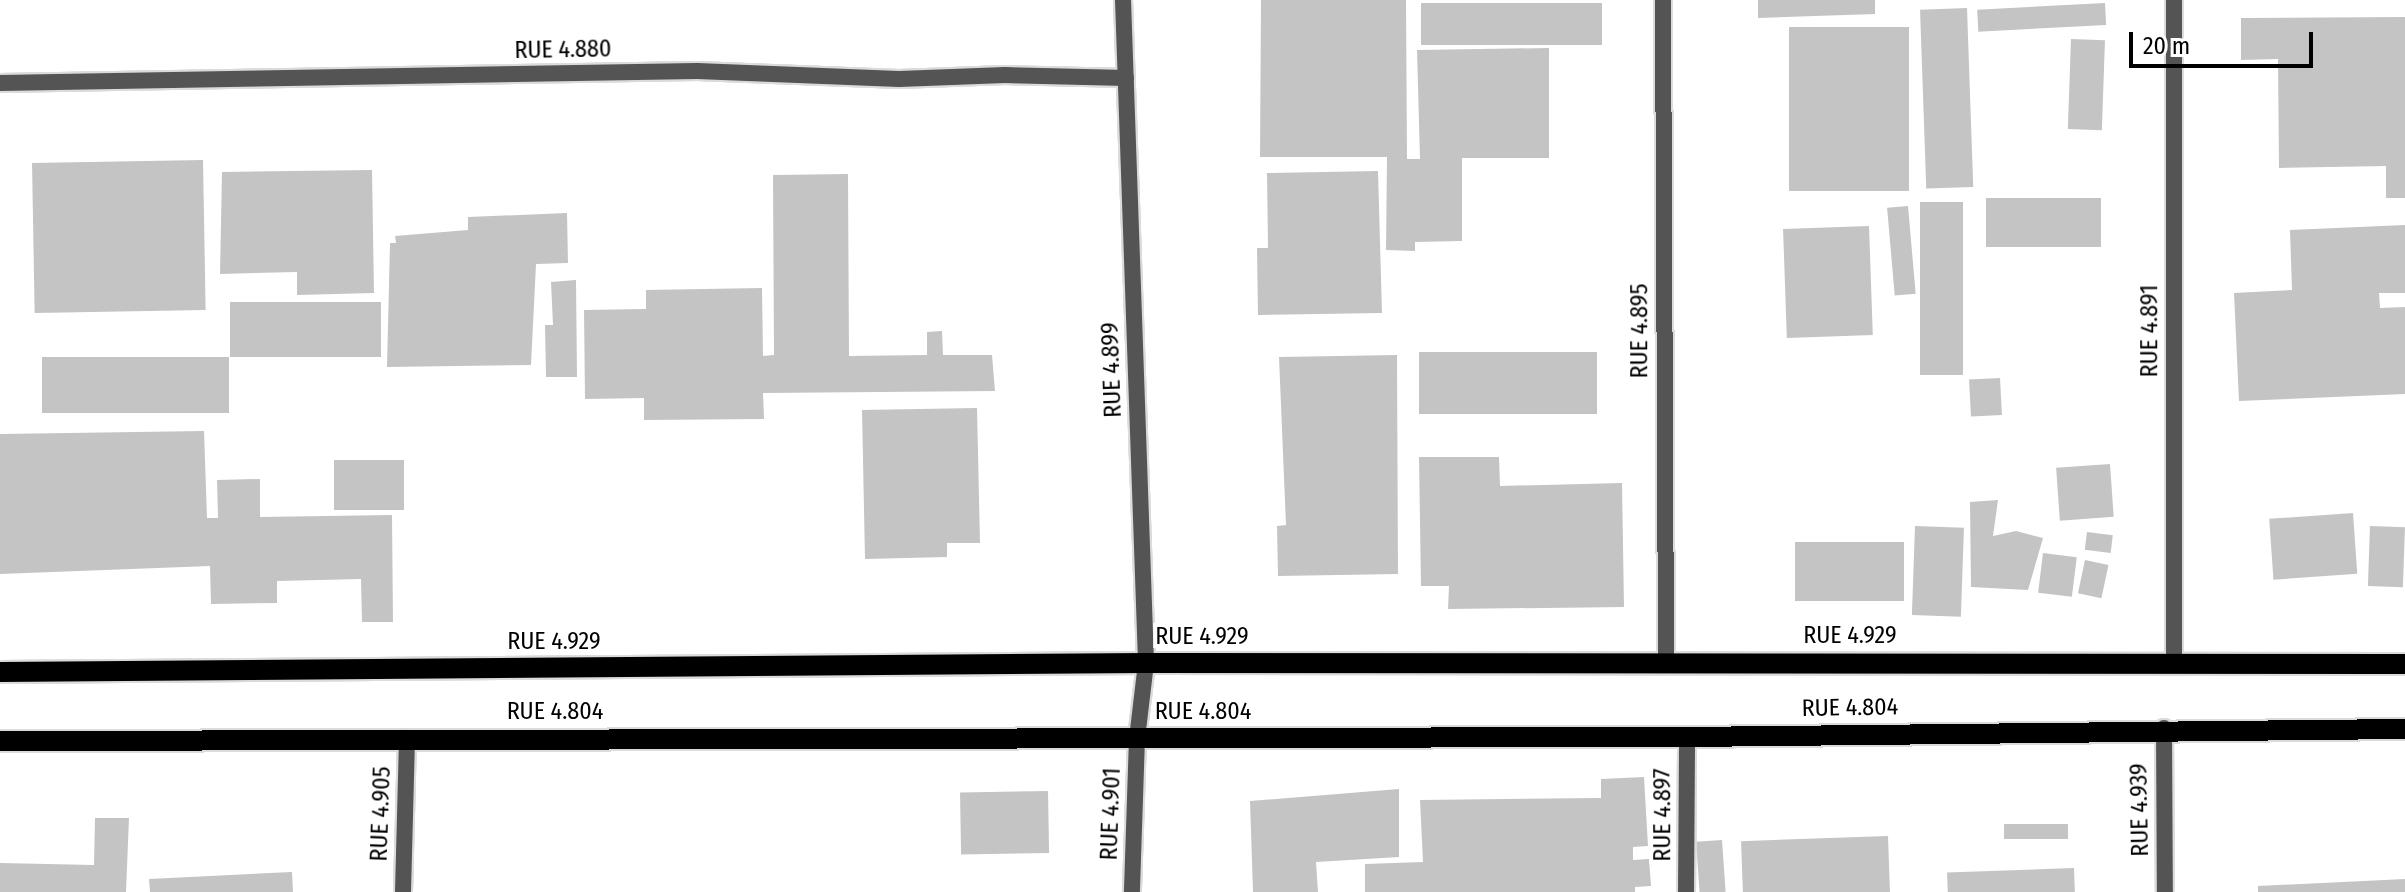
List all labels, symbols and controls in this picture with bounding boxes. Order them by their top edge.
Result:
scale bar [2133,16,2317,66]
text: 20 m [2143,32,2190,60]
street label: RUE 4.880 [514,35,612,65]
street label: RUE 4.895 [1626,284,1654,378]
street label: RUE 4.891 [2136,285,2164,377]
street label: RUE 4.899 [1096,322,1128,418]
street label: RUE 4.929 [1803,622,1897,650]
street label: RUE 4.929 [1155,623,1249,651]
street label: RUE 4.929 [507,628,601,656]
street label: RUE 4.804 [1801,693,1899,723]
street label: RUE 4.804 [507,698,603,726]
street label: RUE 4.804 [1155,698,1251,726]
street label: RUE 4.939 [2125,763,2155,857]
street label: RUE 4.905 [365,766,397,862]
street label: RUE 4.901 [1095,767,1127,861]
street label: RUE 4.897 [1649,768,1677,862]

